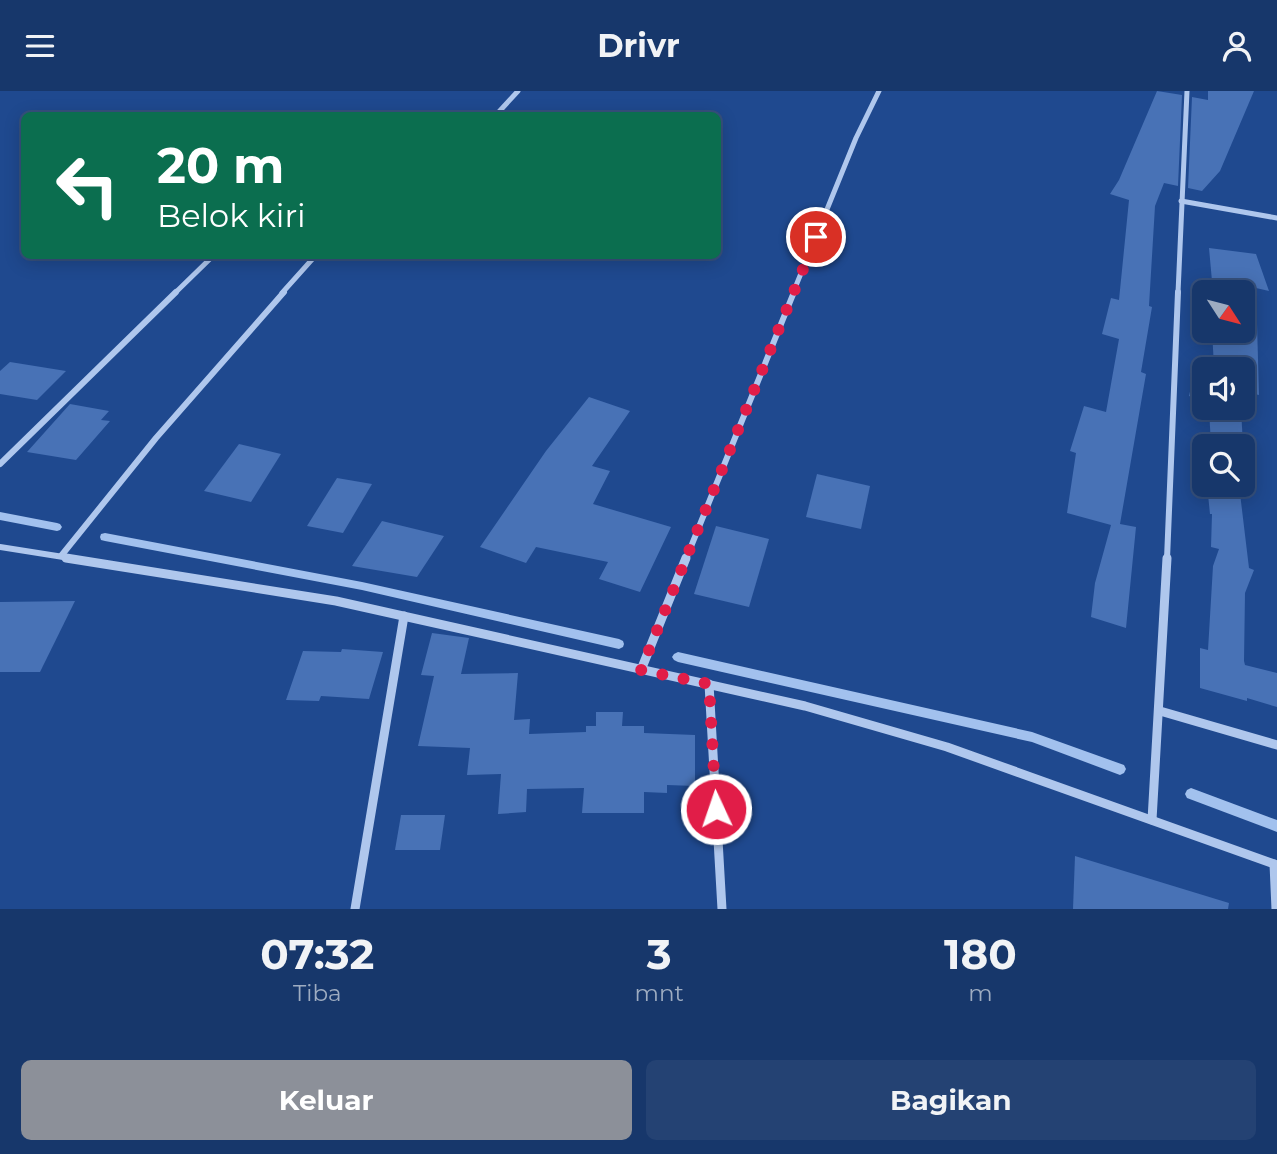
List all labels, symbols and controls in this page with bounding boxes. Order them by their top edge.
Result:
text: Drivr [597,26,680,65]
icon: menu [21,27,59,65]
icon: person [1218,27,1256,65]
text: 20 m [157,136,284,195]
icon: left [42,140,133,231]
text: Belok kiri [157,196,306,235]
pin [786,207,846,267]
icon: arrive [797,218,835,256]
north arrow [1192,280,1255,343]
map controls [1192,280,1255,497]
button: sound [1192,357,1255,420]
button: search [1192,434,1255,497]
position arrow [679,772,753,846]
text: 07:32 [260,928,374,980]
text: 3 [647,928,672,980]
text: 180 [944,928,1017,980]
text: Tiba [293,979,341,1007]
text: mnt [634,979,684,1007]
text: m [968,979,993,1007]
button: Keluar [21,1060,632,1140]
button: Bagikan [646,1060,1256,1140]

